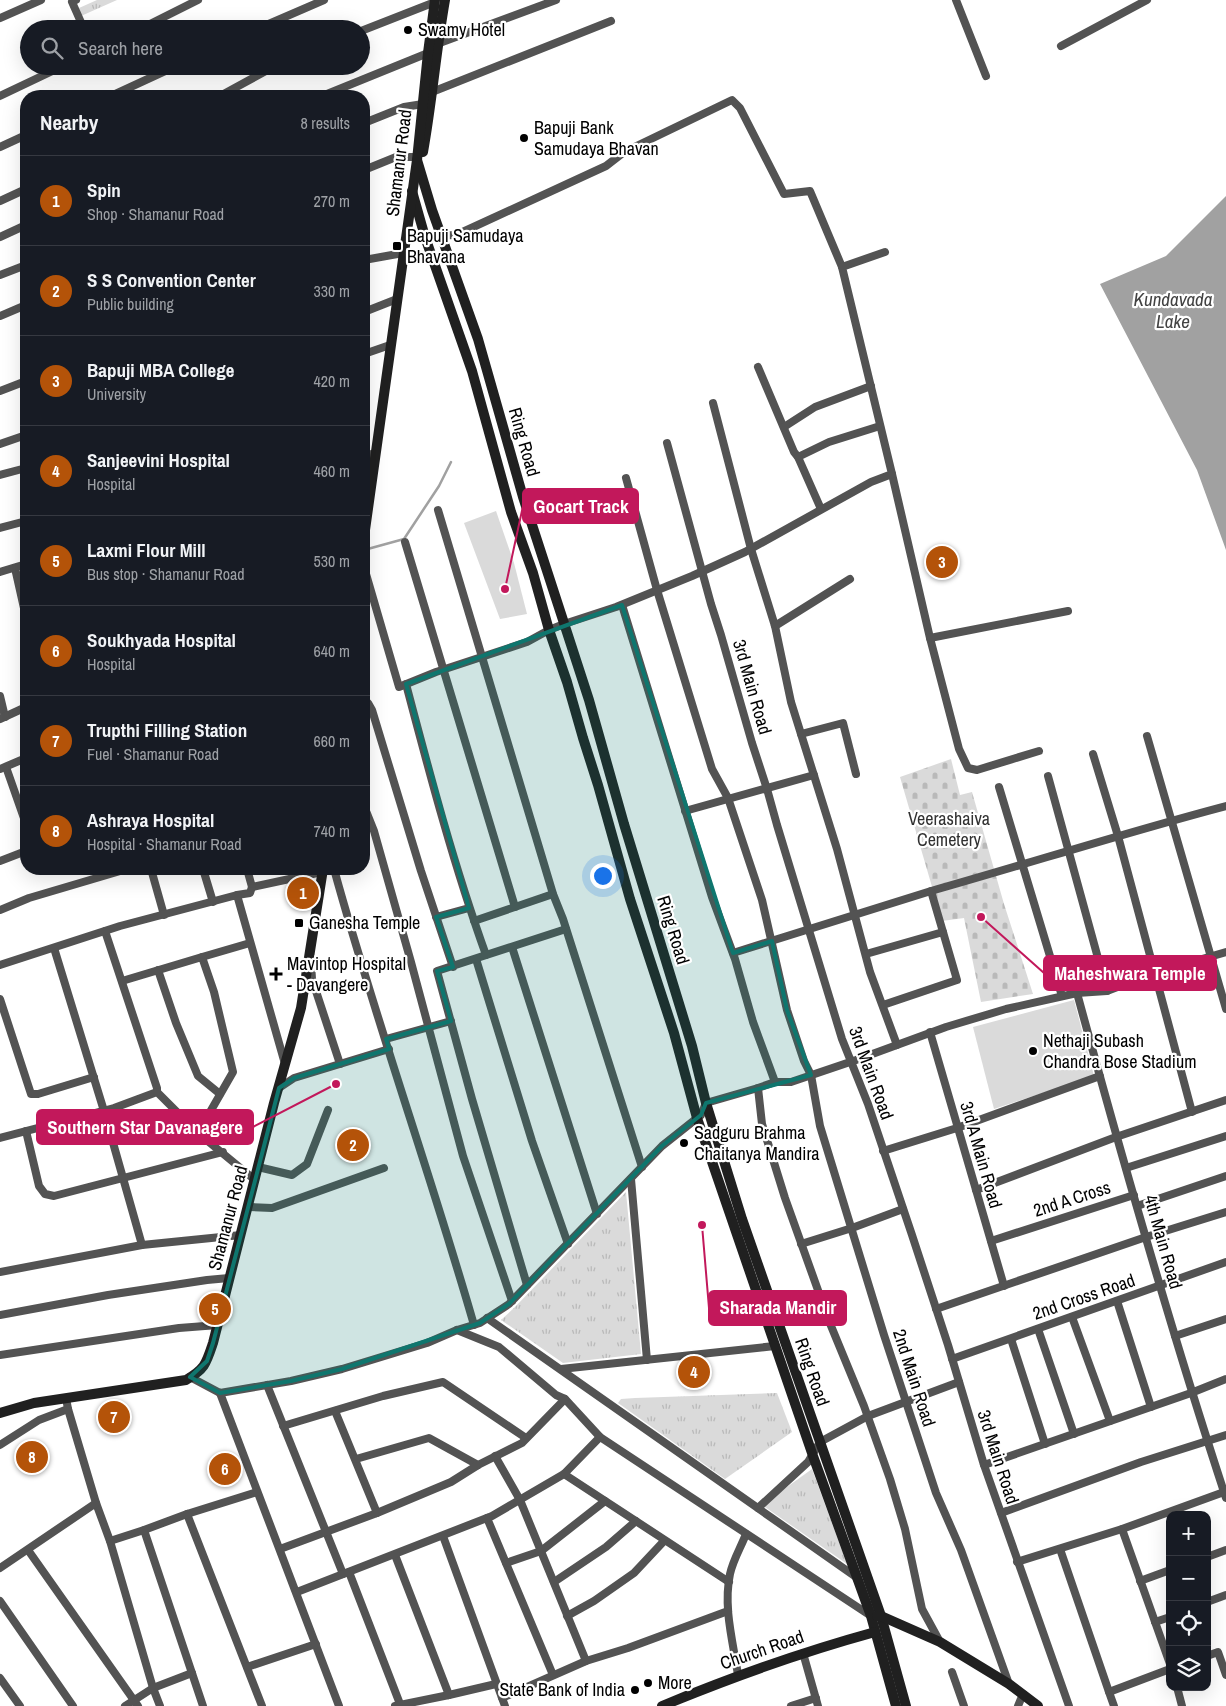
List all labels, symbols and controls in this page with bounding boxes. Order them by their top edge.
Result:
place label: Swamy Hotel [418,17,505,42]
search box [20,20,370,75]
marker: Swamy Hotel [402,24,414,36]
icon: search [38,34,66,62]
text: Search here [78,35,163,61]
text: Nearby [40,108,98,137]
street label: Shamanur Road [380,108,417,218]
text: 8 results [300,112,350,134]
place label: Bapuji Bank Samudaya Bhavan [534,115,659,161]
marker: Bapuji Bank Samudaya Bhavan [518,132,530,144]
text: Spin [87,177,121,203]
text: 1 [52,190,60,212]
text: 270 m [314,190,350,212]
text: Shop · Shamanur Road [87,203,224,225]
place label: Bapuji Samudaya Bhavana [407,223,524,269]
marker: Bapuji Samudaya Bhavana [391,240,403,252]
text: S S Convention Center [87,267,256,293]
text: 2 [52,280,60,302]
text: 330 m [314,280,350,302]
water label: Kundavada Lake [1134,286,1213,334]
text: Public building [87,293,174,315]
text: Bapuji MBA College [87,357,234,383]
text: 3 [52,370,60,392]
text: 420 m [314,370,350,392]
text: University [87,383,146,405]
street label: Ring Road [503,405,546,479]
text: Sanjeevini Hospital [87,447,230,473]
text: 4 [52,460,60,482]
text: 460 m [314,460,350,482]
text: Hospital [87,473,135,495]
callout: Gocart Track [523,489,638,523]
text: Gocart Track [533,493,629,519]
text: Laxmi Flour Mill [87,537,206,563]
pin: 3 [926,543,958,581]
text: 5 [52,550,60,572]
text: 530 m [314,550,350,572]
text: Bus stop · Shamanur Road [87,563,245,585]
text: Soukhyada Hospital [87,627,236,653]
street label: 3rd Main Road [727,636,778,737]
text: 6 [52,640,60,662]
text: 640 m [314,640,350,662]
text: Hospital [87,653,135,675]
text: Trupthi Filling Station [87,717,247,743]
text: 7 [52,730,60,752]
text: 660 m [314,730,350,752]
text: Fuel · Shamanur Road [87,743,219,765]
park label: Veerashaiva Cemetery [908,806,990,852]
text: Ashraya Hospital [87,807,214,833]
text: 8 [52,820,60,842]
text: 740 m [314,820,350,842]
text: Hospital · Shamanur Road [87,833,242,855]
your location [590,863,616,889]
pin: 1 [287,874,319,912]
street label: Ring Road [651,892,696,967]
place label: Ganesha Temple [309,910,420,935]
marker: Ganesha Temple [293,917,305,929]
place label: Mavintop Hospital - Davangere [287,951,406,997]
callout: Maheshwara Temple [1044,956,1216,990]
text: Maheshwara Temple [1054,960,1206,986]
marker: Mavintop Hospital - Davangere [269,967,283,981]
street label: 3rd Main Road [843,1023,900,1123]
place label: Nethaji Subash Chandra Bose Stadium [1043,1028,1196,1074]
marker: Nethaji Subash Chandra Bose Stadium [1027,1045,1039,1057]
street label: 3rd A Main Road [954,1099,1009,1211]
callout: Southern Star Davanagere [37,1110,253,1144]
text: Southern Star Davanagere [47,1114,243,1140]
place label: Sadguru Brahma Chaitanya Mandira [694,1120,820,1166]
pin: 2 [337,1126,369,1164]
marker: Sadguru Brahma Chaitanya Mandira [678,1137,690,1149]
street label: Shamanur Road [202,1163,254,1273]
street label: 2nd A Cross [1030,1174,1114,1223]
street label: 4th Main Road [1138,1192,1189,1292]
street label: 2nd Cross Road [1029,1267,1138,1326]
pin: 5 [199,1290,231,1328]
callout: Sharada Mandir [709,1291,846,1325]
text: Sharada Mandir [720,1294,836,1320]
street label: 2nd Main Road [887,1326,942,1430]
street label: Ring Road [789,1334,836,1409]
pin: 4 [678,1353,710,1391]
pin: 7 [98,1398,130,1436]
street label: 3rd Main Road [972,1407,1025,1507]
pin: 8 [16,1438,48,1476]
pin: 6 [209,1450,241,1488]
map controls [1166,1511,1211,1691]
button: + [1166,1511,1211,1556]
button: − [1166,1556,1211,1601]
button: locate [1166,1601,1211,1646]
street label: Church Road [717,1624,807,1676]
button: layers [1166,1646,1211,1691]
place label: More [658,1670,692,1695]
place label: State Bank of India [499,1677,625,1702]
marker: More [642,1677,654,1689]
marker: State Bank of India [629,1684,641,1696]

